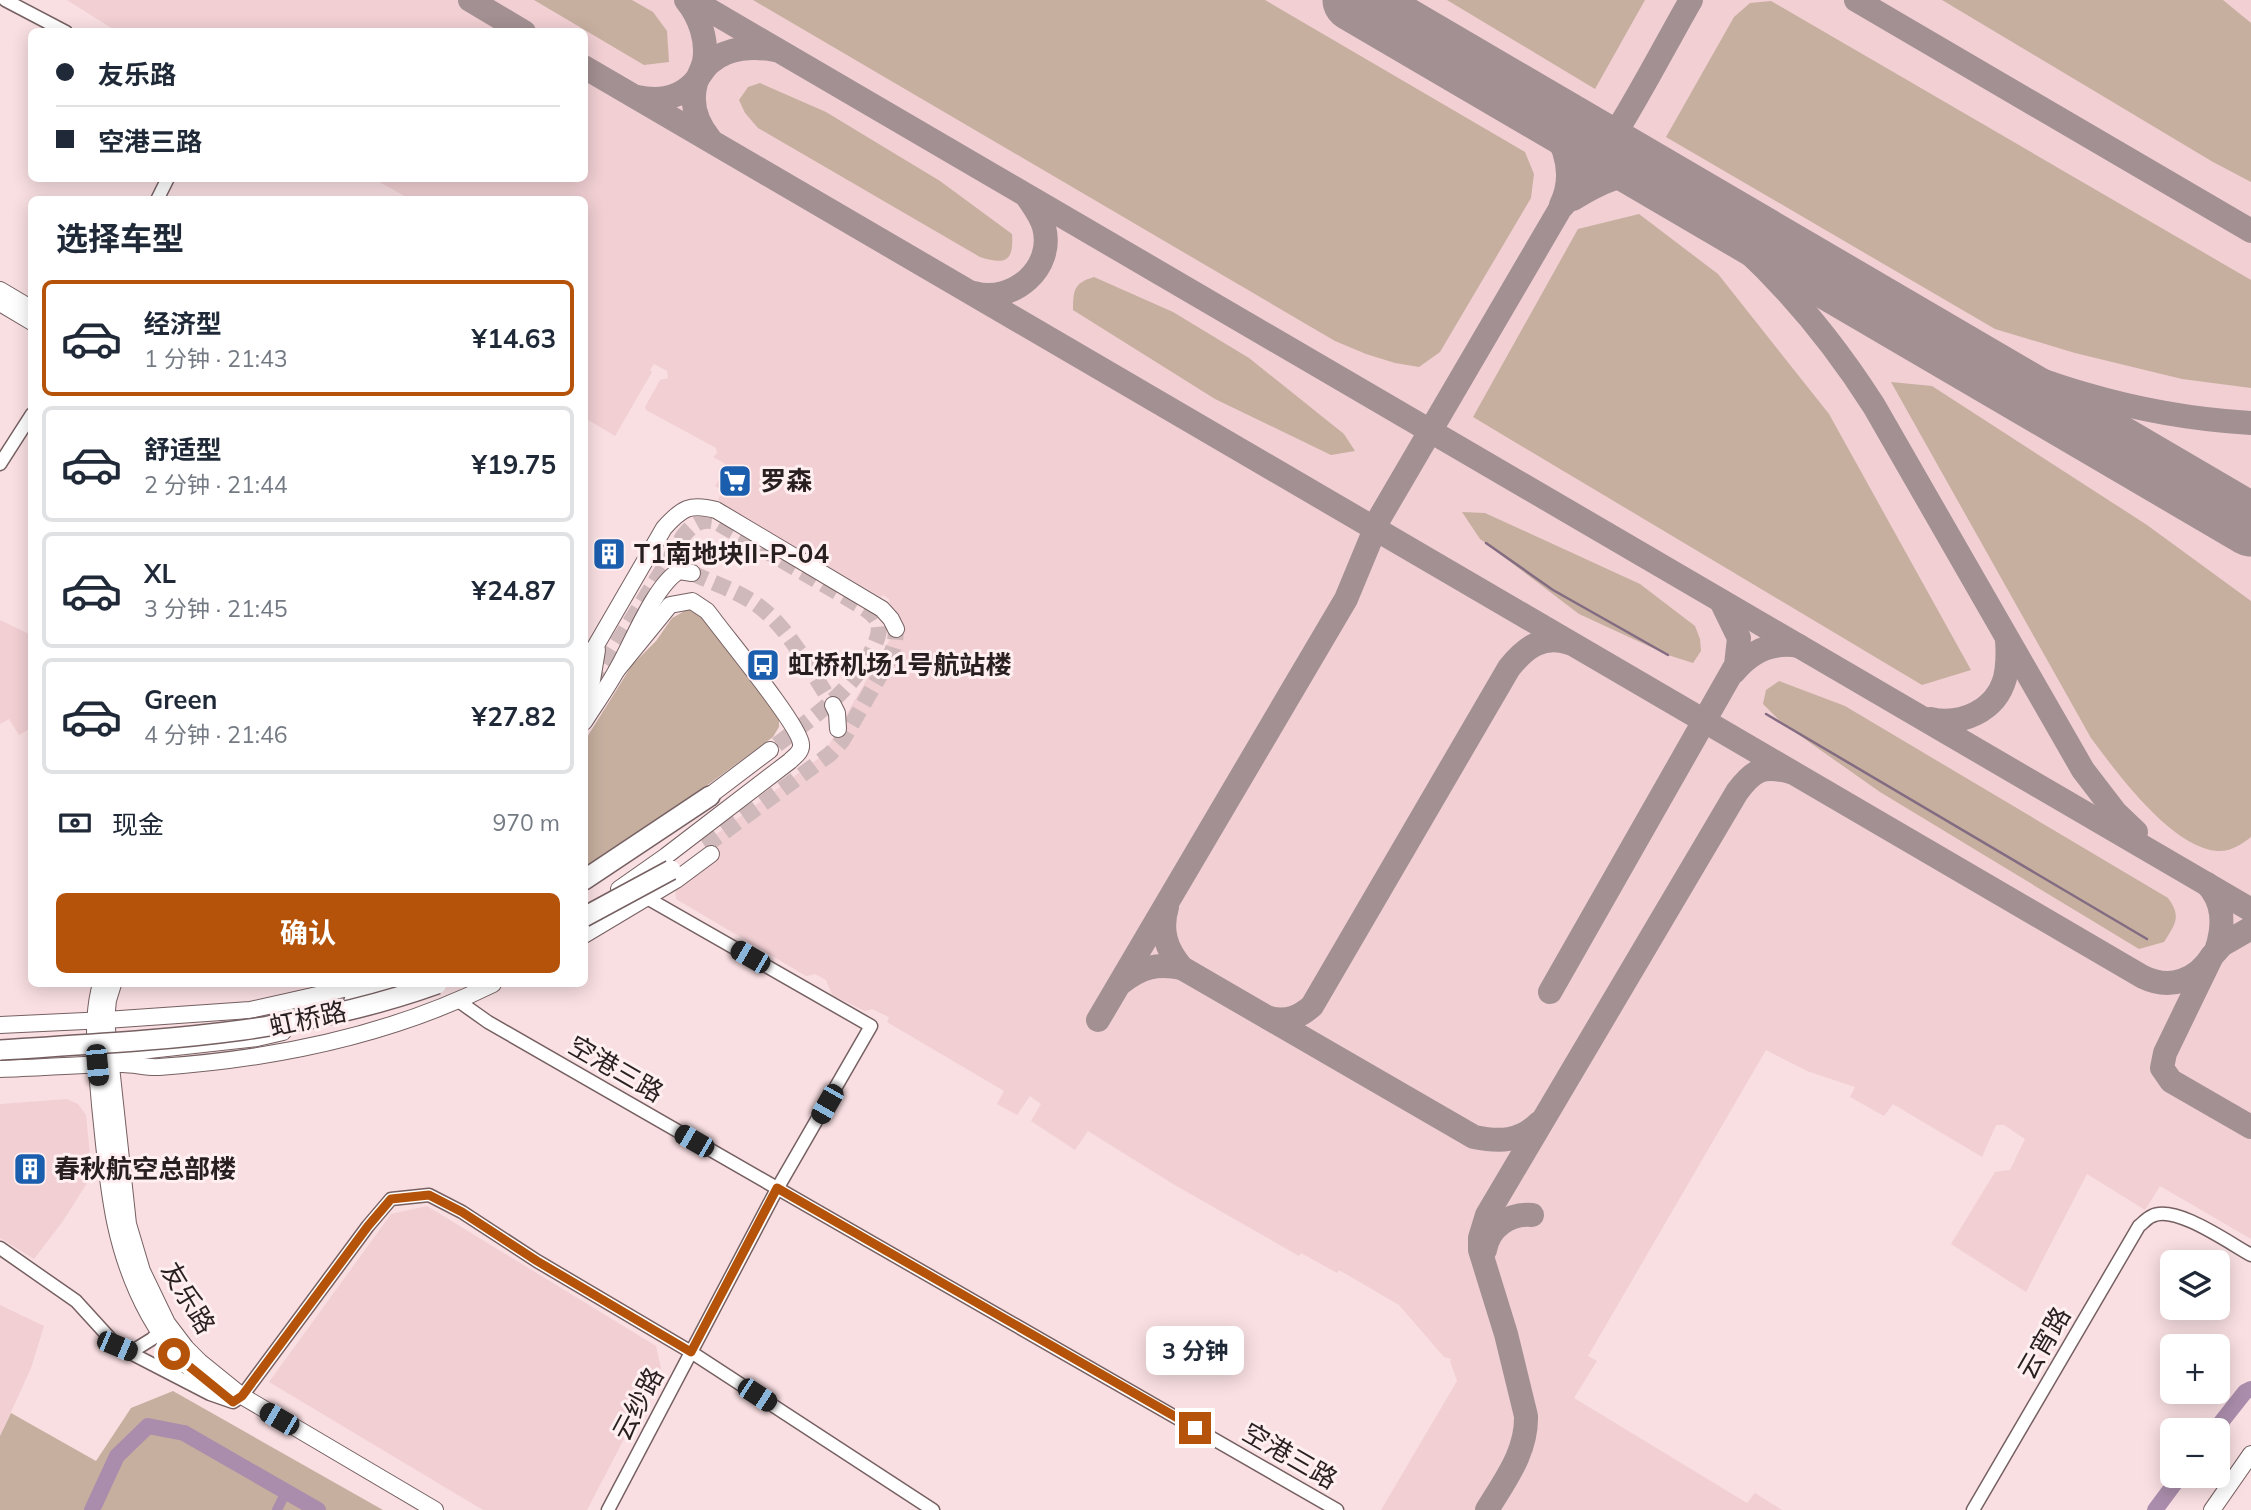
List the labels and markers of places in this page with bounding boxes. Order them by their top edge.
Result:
supermarket icon: 罗森 [716,462,754,500]
place label: 罗森 [760,464,812,497]
building icon: T1南地块II-P-04 [590,535,628,573]
place label: T1南地块II-P-04 [634,537,829,570]
bus stop icon: 虹桥机场1号航站楼 [744,646,782,684]
place label: 虹桥机场1号航站楼 [788,648,1012,681]
building icon: 春秋航空总部楼 [11,1150,49,1188]
place label: 春秋航空总部楼 [54,1152,236,1185]

